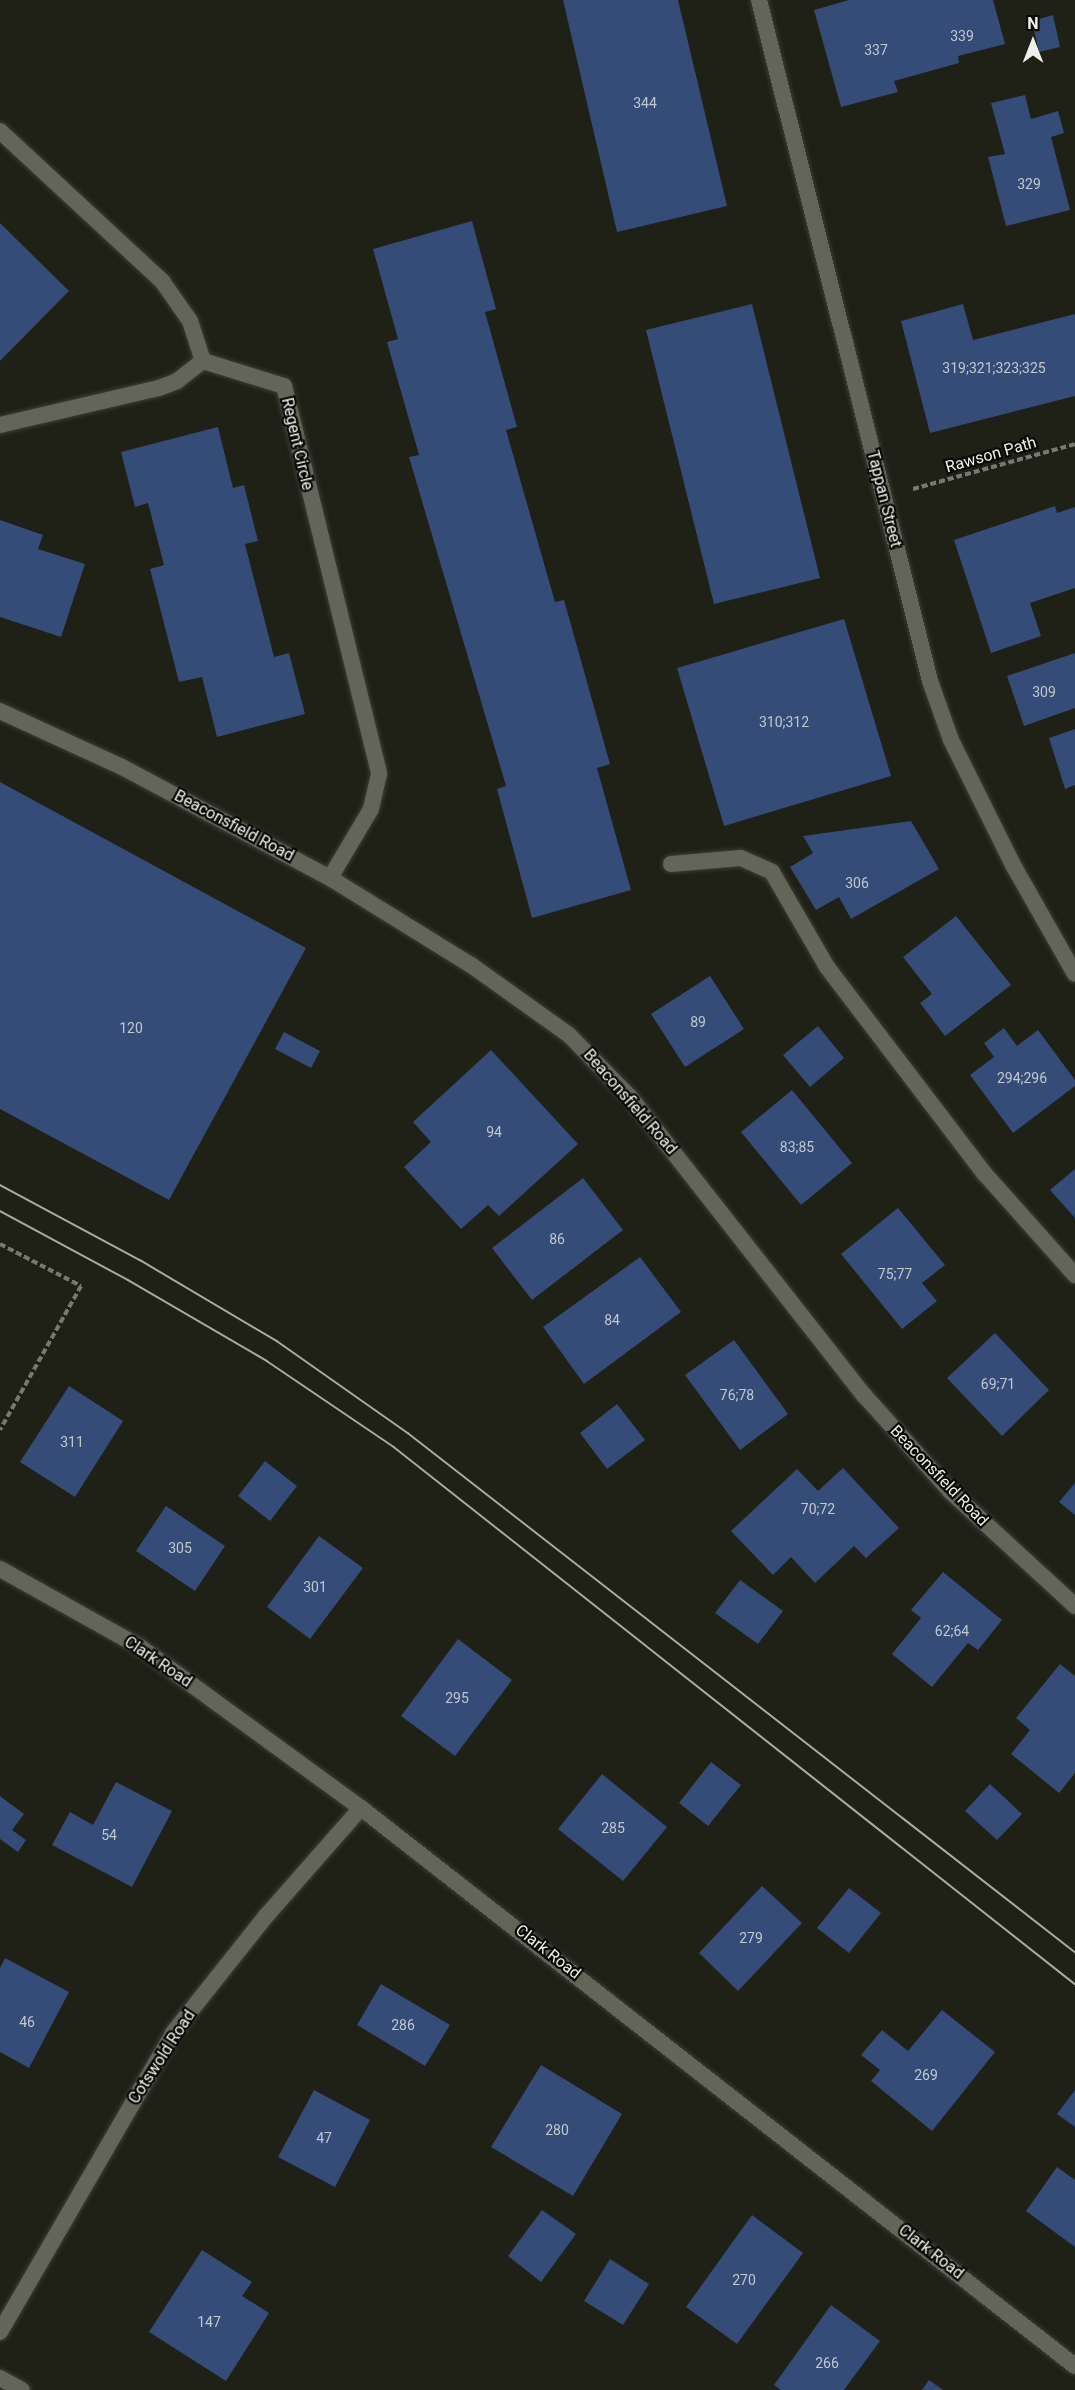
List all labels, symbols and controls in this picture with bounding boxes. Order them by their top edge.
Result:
north arrow [1003,12,1063,72]
text: N [1027,14,1039,33]
house number: 339 [950,28,974,44]
house number: 337 [864,42,888,58]
house number: 344 [633,95,657,111]
house number: 329 [1017,176,1041,192]
house number: 319;321;323;325 [942,360,1046,376]
street label: Regent Circle [277,396,317,492]
street label: Rawson Path [943,433,1039,477]
street label: Tappan Street [863,449,905,549]
house number: 309 [1032,684,1056,700]
house number: 310;312 [759,714,809,730]
street label: Beaconsfield Road [171,786,297,866]
house number: 306 [845,875,869,891]
house number: 89 [690,1014,706,1030]
house number: 120 [119,1020,143,1036]
street label: Beaconsfield Road [579,1046,681,1158]
house number: 294;296 [997,1070,1047,1086]
house number: 94 [486,1124,502,1140]
house number: 83;85 [780,1139,814,1155]
house number: 86 [549,1231,565,1247]
house number: 75;77 [878,1266,912,1282]
house number: 84 [604,1312,620,1328]
house number: 69;71 [981,1376,1015,1392]
house number: 76;78 [720,1387,754,1403]
street label: Beaconsfield Road [886,1422,992,1530]
house number: 311 [60,1434,84,1450]
house number: 70;72 [801,1501,835,1517]
house number: 305 [168,1540,192,1556]
house number: 301 [303,1579,327,1595]
house number: 62;64 [935,1623,969,1639]
street label: Clark Road [121,1632,195,1692]
house number: 295 [445,1690,469,1706]
house number: 285 [601,1820,625,1836]
house number: 54 [101,1827,117,1843]
street label: Clark Road [512,1921,584,1983]
house number: 279 [739,1930,763,1946]
street label: Cotswold Road [125,2007,199,2107]
house number: 46 [19,2014,35,2030]
house number: 286 [391,2017,415,2033]
house number: 269 [914,2067,938,2083]
house number: 280 [545,2122,569,2138]
house number: 47 [316,2130,332,2146]
street label: Clark Road [895,2221,967,2283]
house number: 270 [732,2272,756,2288]
house number: 147 [197,2314,221,2330]
house number: 266 [815,2355,839,2371]

